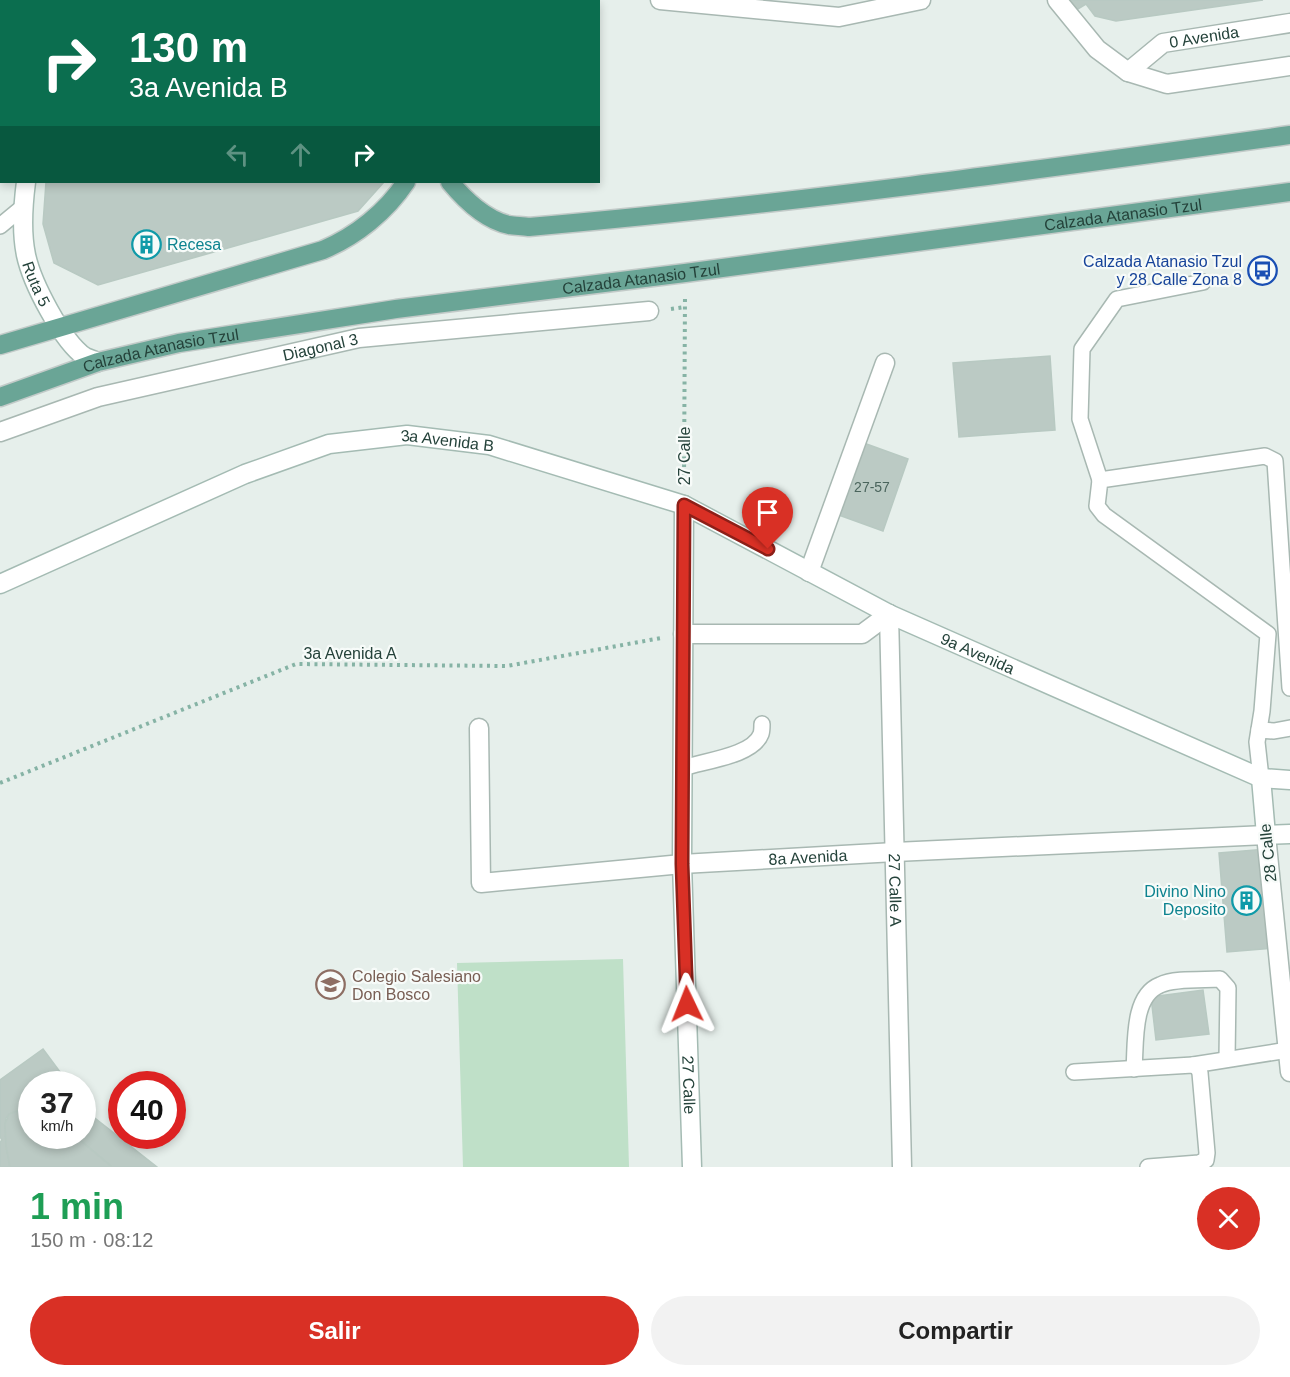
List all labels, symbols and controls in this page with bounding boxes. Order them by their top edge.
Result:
street label: 0 Avenida [1168,23,1240,50]
icon: right [30,24,108,102]
text: 130 m [129,24,248,71]
text: 3a Avenida B [129,73,288,103]
icon: left [221,138,254,171]
icon: ahead [284,138,317,171]
icon: right [347,138,380,171]
street label: Calzada Atanasio Tzul [1043,195,1203,233]
building icon: Recesa [130,228,162,260]
place label: Recesa [167,236,221,253]
place label: Calzada Atanasio Tzul y 28 Calle Zona 8 [1083,253,1242,288]
bus stop icon: Calzada Atanasio Tzul y 28 Calle Zona 8 [1247,254,1279,286]
street label: Ruta 5 [20,259,54,309]
street label: Calzada Atanasio Tzul [561,260,721,297]
street label: Calzada Atanasio Tzul [80,325,240,375]
street label: Diagonal 3 [281,330,360,363]
street label: 3a Avenida B [400,426,495,454]
street label: 27 Calle [676,427,693,485]
house number: 27-57 [854,479,890,495]
pin [742,487,793,549]
icon: arrive [751,496,784,529]
street label: 9a Avenida [938,629,1017,677]
street label: 3a Avenida A [303,645,397,662]
street label: 28 Calle [1256,823,1280,883]
street label: 8a Avenida [768,846,848,868]
street label: 27 Calle A [886,853,905,927]
place label: Divino Nino Deposito [1144,883,1226,918]
building icon: Divino Nino Deposito [1231,884,1263,916]
place label: Colegio Salesiano Don Bosco [352,968,481,1003]
school or university icon: Colegio Salesiano Don Bosco [315,969,347,1001]
position arrow [655,972,719,1036]
street label: 27 Calle [680,1055,699,1115]
speed limit sign: 40 [108,1071,186,1149]
text: 37 [40,1086,74,1119]
text: km/h [41,1117,73,1134]
text: 1 min [30,1186,124,1227]
button: close [1197,1187,1260,1250]
text: 150 m · 08:12 [30,1229,153,1251]
button: Salir [30,1296,639,1365]
button: Compartir [651,1296,1260,1365]

